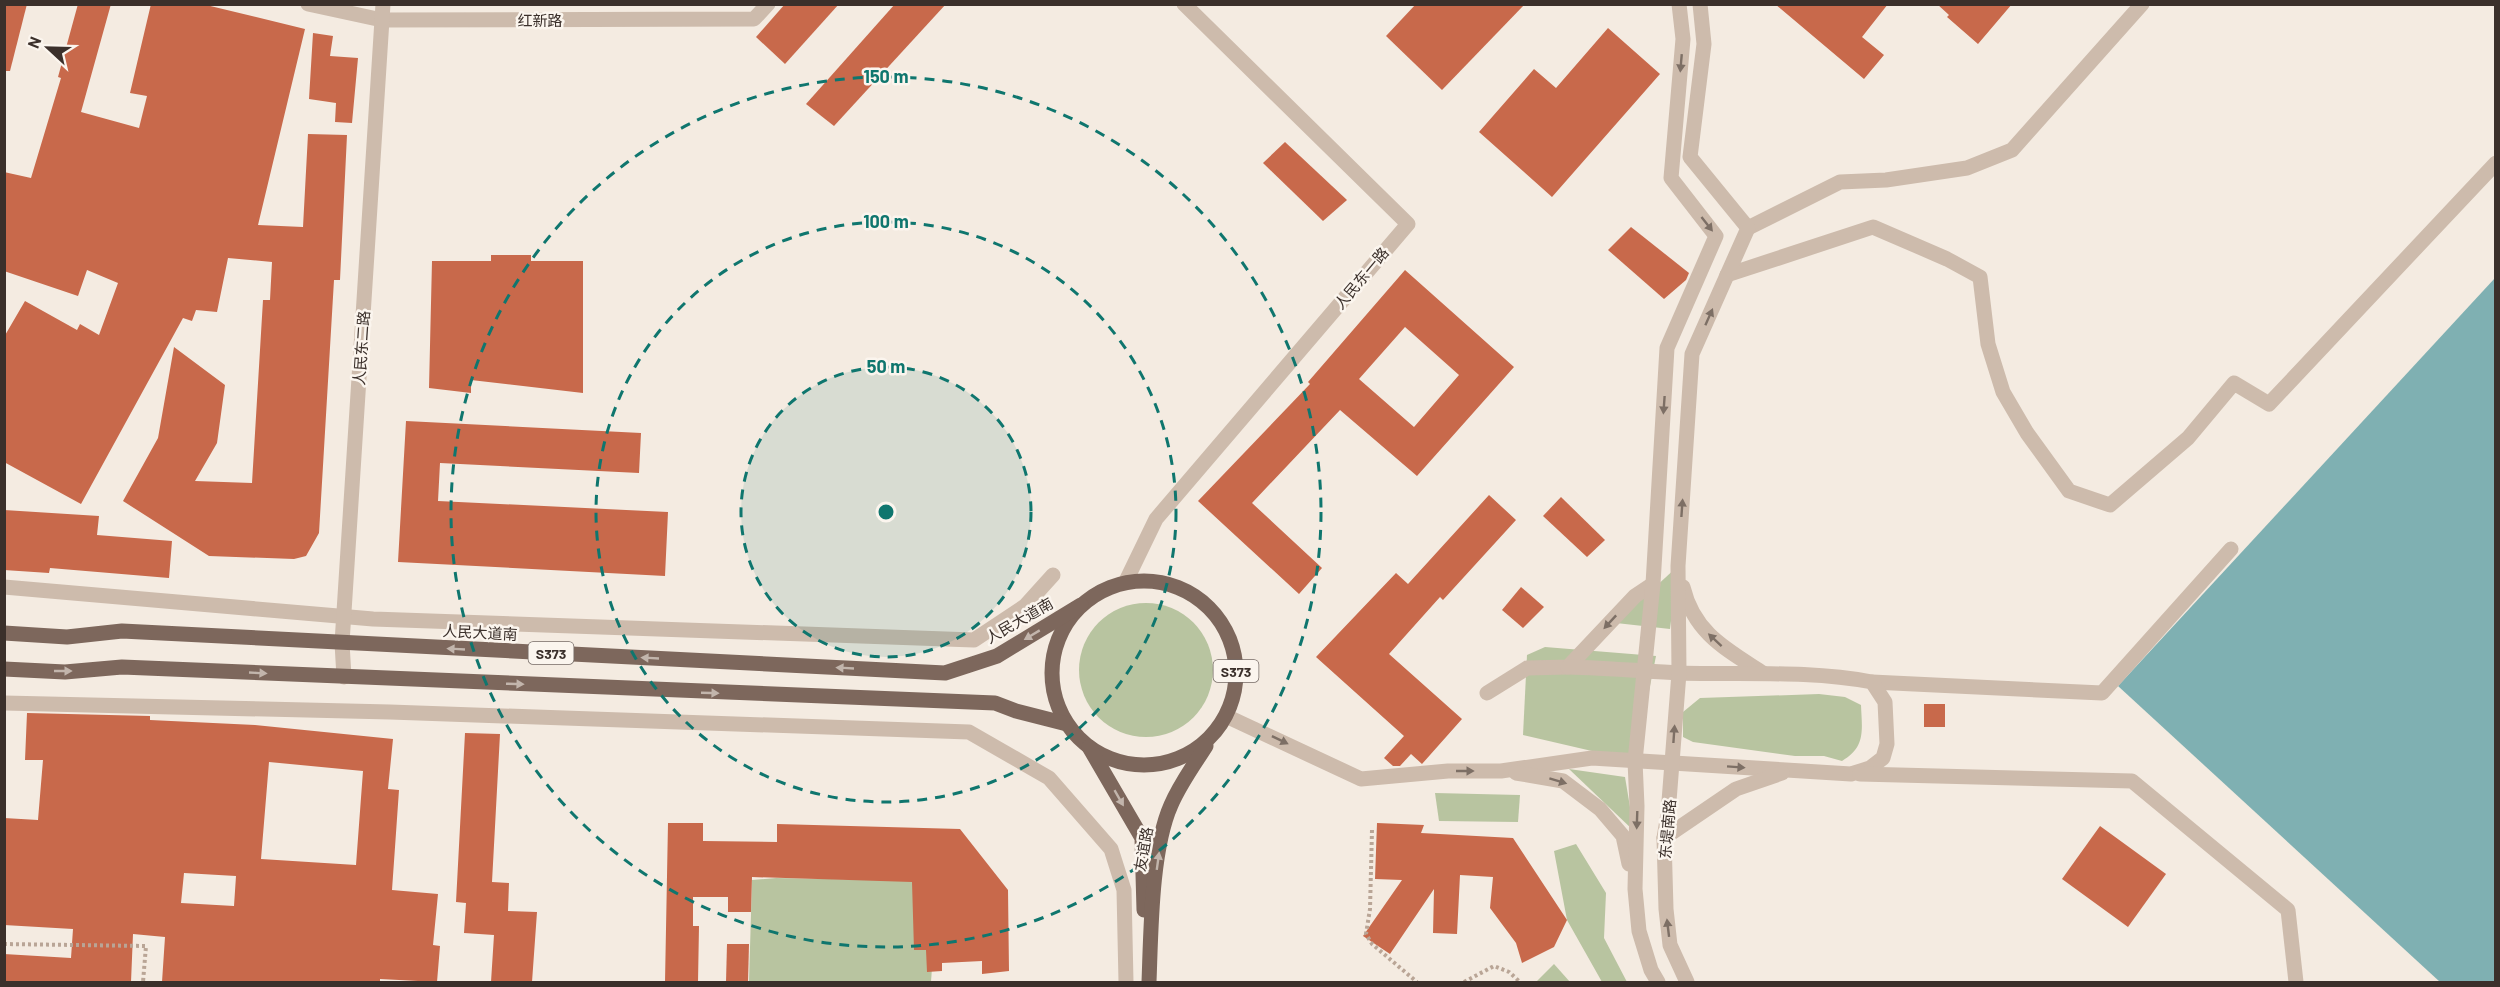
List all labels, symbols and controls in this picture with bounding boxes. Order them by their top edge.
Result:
street label: 红新路 [517,11,563,29]
north arrow [18,18,78,78]
text: N [23,34,44,51]
one-way arrow [1676,53,1686,72]
text: 150 m [864,65,908,87]
text: 100 m [863,210,909,232]
one-way arrow [1700,216,1713,232]
street label: 人民东一路 [1330,243,1392,313]
one-way arrow [1704,308,1714,326]
street label: 人民东二路 [349,310,373,386]
text: 50 m [867,355,905,377]
one-way arrow [1659,396,1669,415]
one-way arrow [1678,499,1687,518]
centre of rings [876,502,896,522]
street label: 人民大道南 [982,593,1056,647]
one-way arrow [1603,615,1617,630]
street label: 人民大道南 [442,621,518,643]
one-way arrow [1023,629,1040,640]
one-way arrow [1709,634,1723,648]
road number: S373 [528,642,574,664]
one-way arrow [446,644,465,653]
one-way arrow [641,654,660,663]
road number: S373 [1214,660,1258,682]
one-way arrow [836,663,855,672]
one-way arrow [53,666,72,676]
one-way arrow [248,668,267,677]
one-way arrow [506,680,525,689]
one-way arrow [701,688,720,697]
one-way arrow [1670,724,1679,743]
one-way arrow [1271,735,1288,744]
one-way arrow [1726,763,1745,772]
one-way arrow [1456,766,1475,776]
one-way arrow [1549,777,1567,786]
one-way arrow [1114,789,1124,806]
street label: 东堤南路 [1655,798,1679,860]
one-way arrow [1632,810,1641,829]
street label: 友谊路 [1130,825,1156,873]
one-way arrow [1154,852,1163,871]
one-way arrow [1663,918,1672,937]

